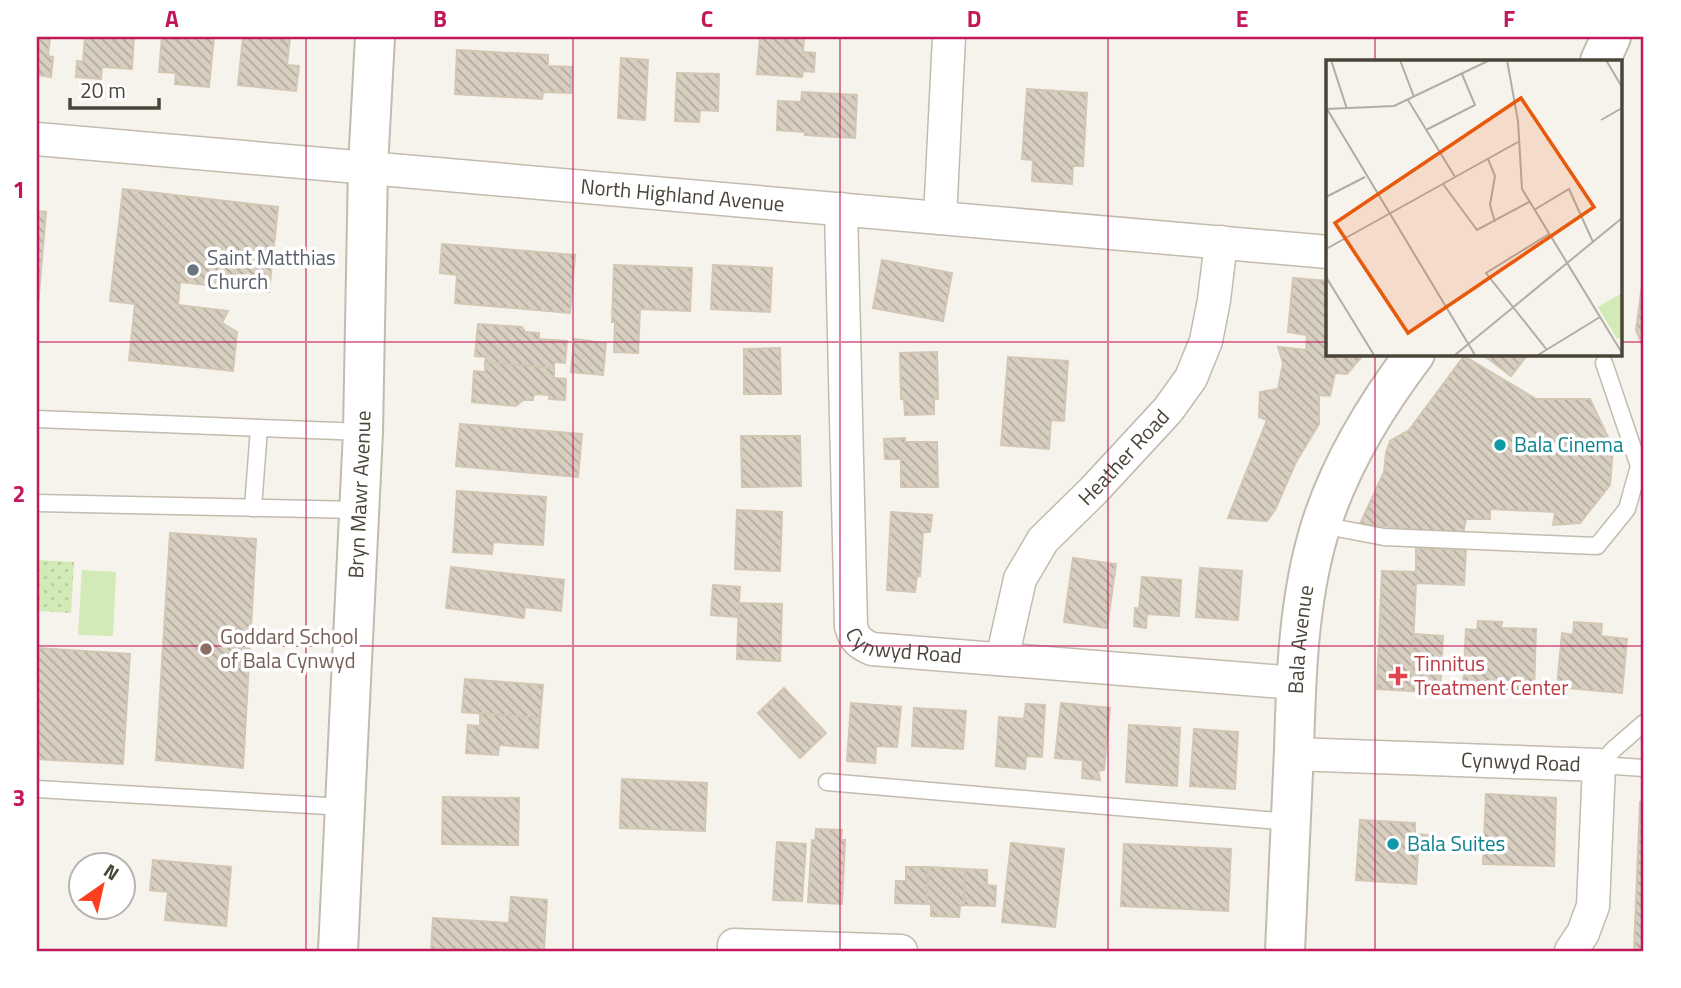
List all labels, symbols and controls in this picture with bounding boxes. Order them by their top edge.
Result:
text: A [165,1,179,36]
text: B [433,1,447,36]
text: C [701,1,713,36]
text: D [967,1,981,36]
text: E [1236,1,1248,36]
text: F [1503,1,1515,36]
inset map [1326,60,1622,355]
scale bar [70,66,159,110]
text: 20 m [80,74,126,106]
street label: North Highland Avenue [579,170,786,219]
text: 1 [13,172,25,207]
place label: Saint Matthias Church [207,241,336,297]
marker: Saint Matthias Church [185,262,201,278]
street label: Heather Road [1070,401,1176,512]
street label: Bryn Mawr Avenue [339,410,378,579]
place label: Bala Cinema [1514,428,1624,460]
marker: Bala Cinema [1492,437,1508,453]
text: 2 [13,476,25,511]
street label: Bala Avenue [1279,582,1321,695]
place label: Goddard School of Bala Cynwyd [220,620,358,676]
street label: Cynwyd Road [838,622,963,671]
marker: Goddard School of Bala Cynwyd [198,641,214,657]
place label: Tinnitus Treatment Center [1414,647,1568,703]
marker: Tinnitus Treatment Center [1388,666,1408,686]
street label: Cynwyd Road [1461,743,1581,779]
text: 3 [13,780,25,815]
place label: Bala Suites [1407,827,1505,859]
marker: Bala Suites [1385,836,1401,852]
north arrow [66,852,136,922]
text: N [98,856,125,887]

